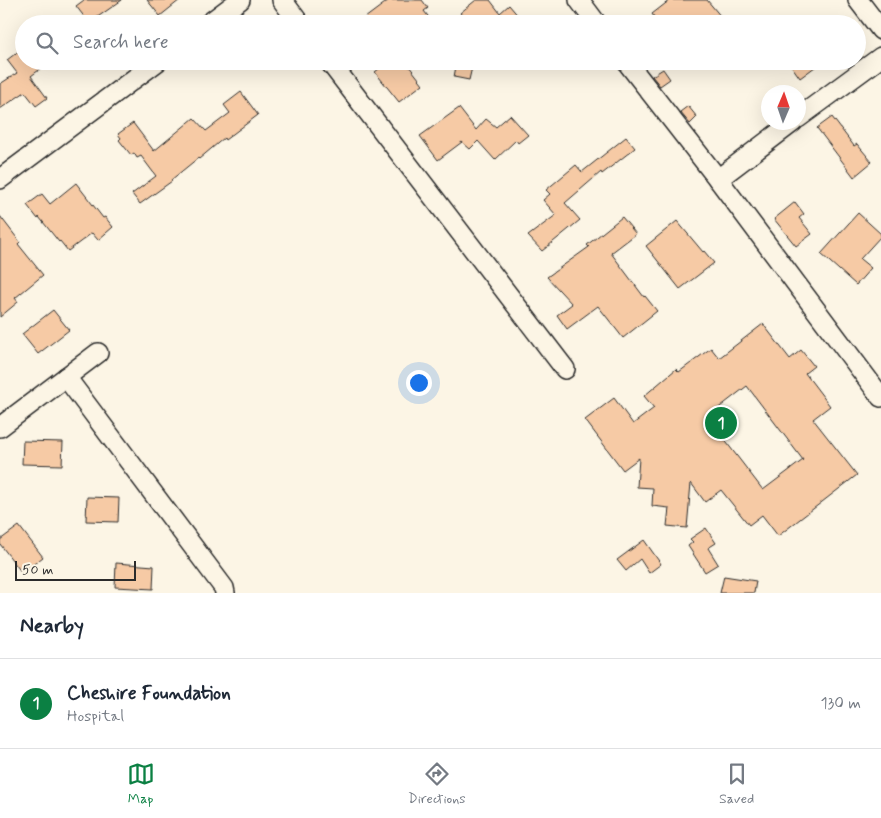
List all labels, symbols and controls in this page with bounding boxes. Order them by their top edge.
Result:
search box [15,15,866,70]
icon: search [33,29,61,57]
text: Search here [73,30,169,55]
north arrow [761,85,806,130]
your location [406,370,432,396]
pin: 1 [705,404,737,442]
scale bar [15,558,136,581]
text: 50 m [22,561,53,579]
text: Nearby [20,612,84,640]
text: Cheshire Foundation [67,681,231,706]
text: 1 [32,693,40,714]
text: 130 m [820,693,861,714]
text: Hospital [67,706,124,727]
tab: Map [127,760,155,808]
tab: Directions [408,760,466,808]
tab: Saved [719,760,754,808]

